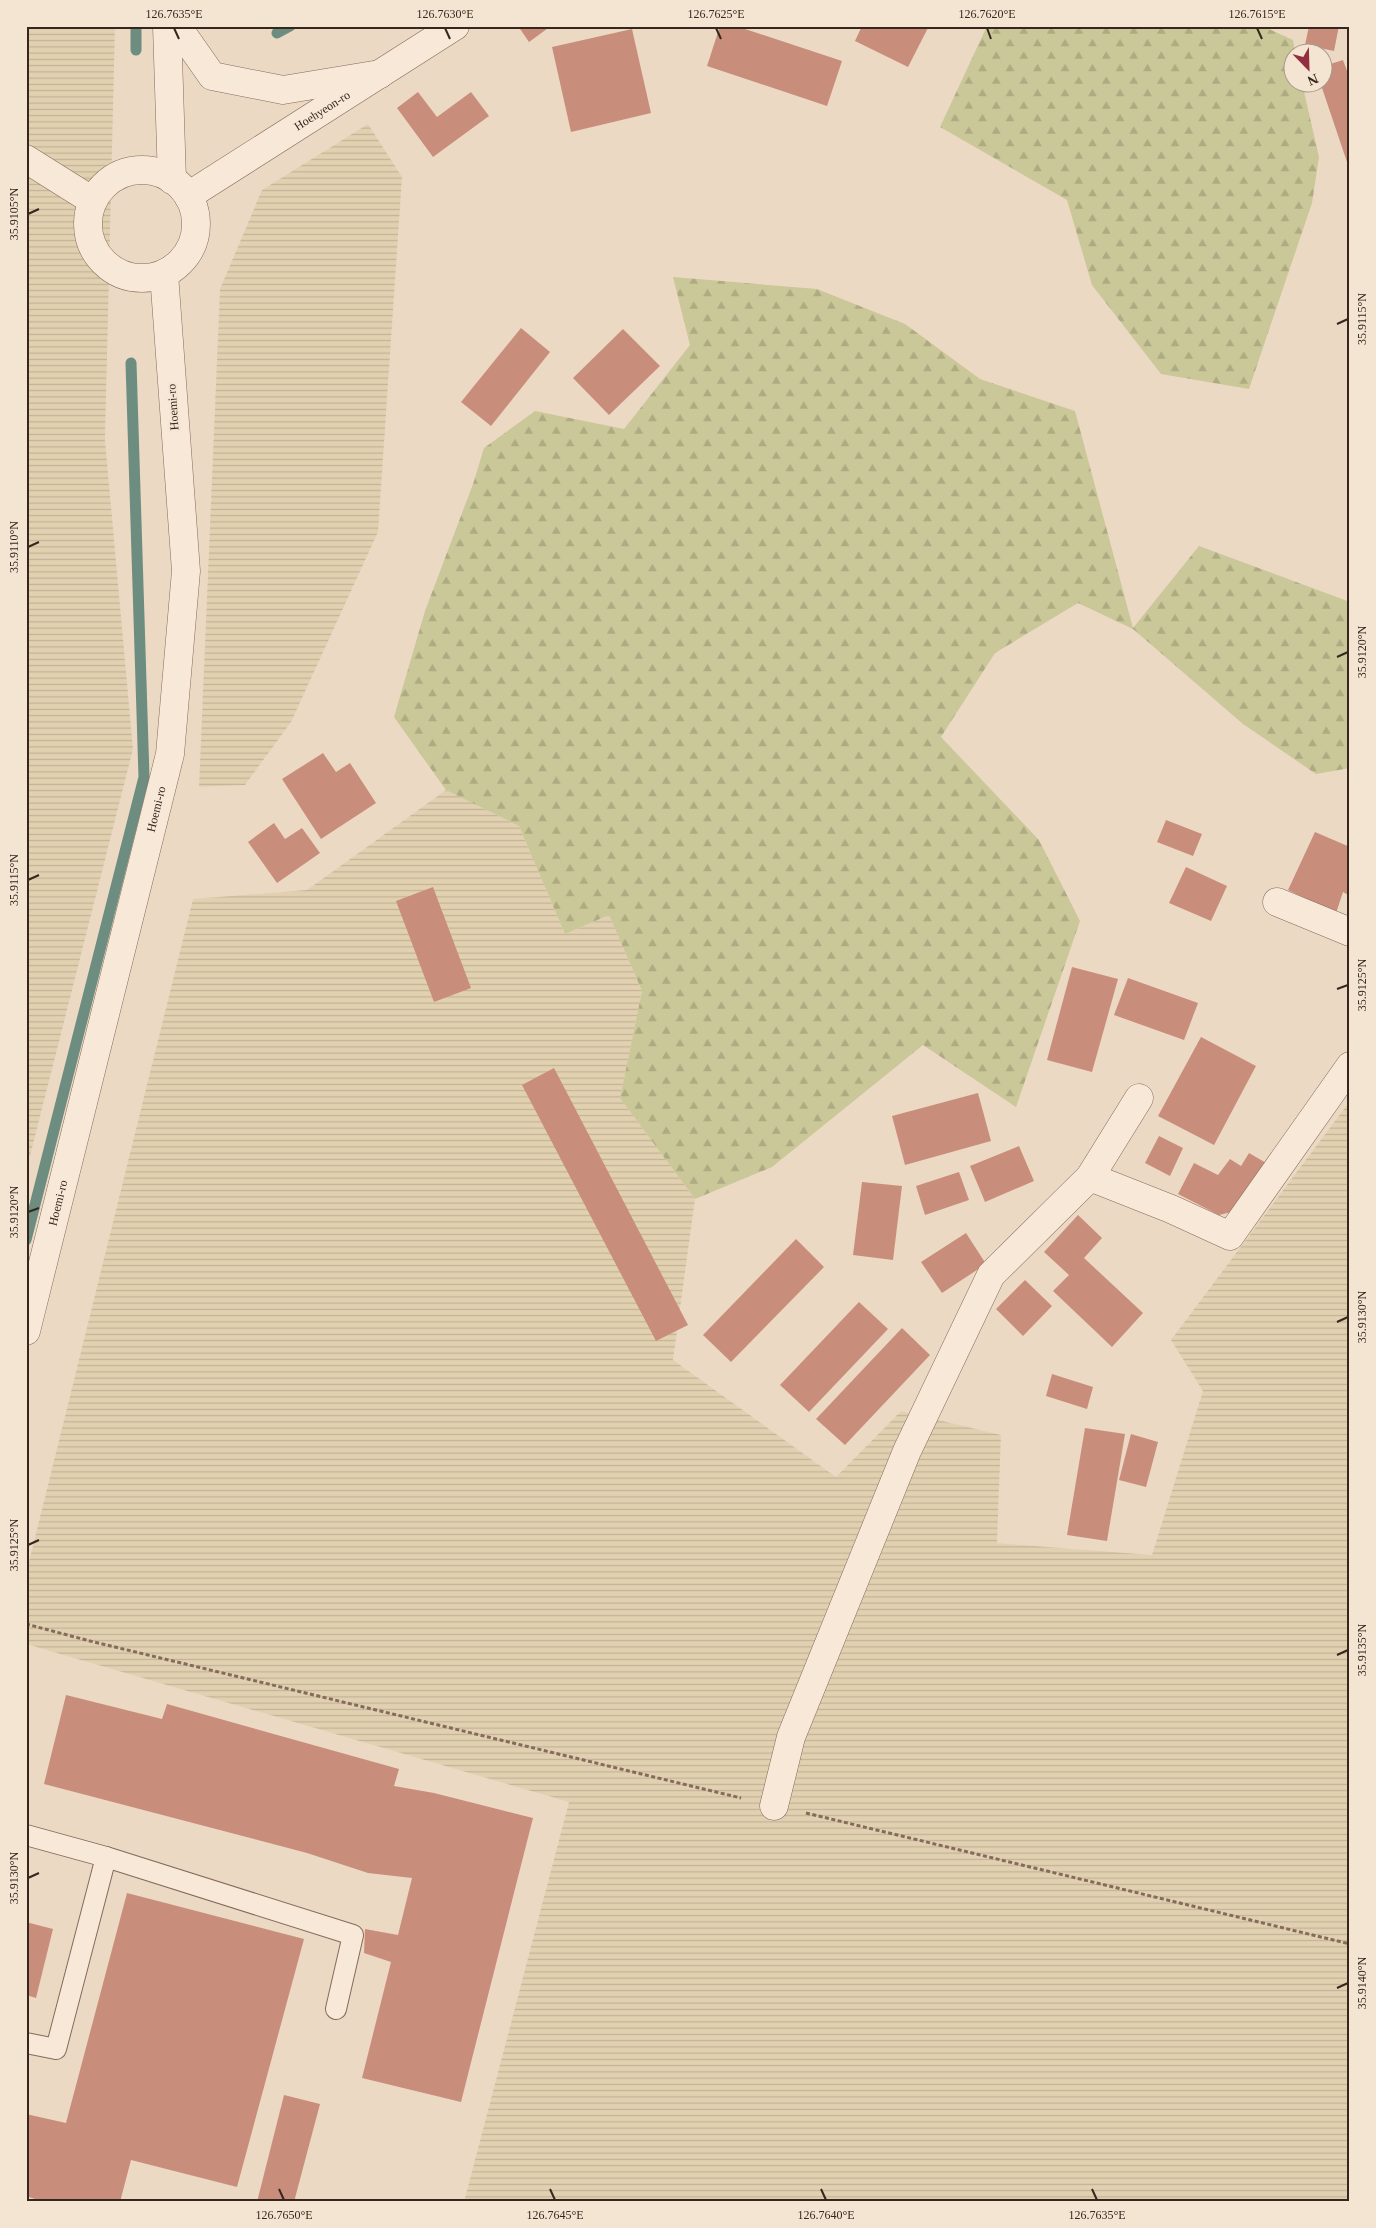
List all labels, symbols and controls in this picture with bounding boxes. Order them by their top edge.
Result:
text: 126.7635°E [145,7,203,21]
text: 126.7630°E [416,7,474,21]
text: 126.7625°E [687,7,745,21]
text: 126.7620°E [958,7,1016,21]
text: 126.7615°E [1228,7,1286,21]
north arrow [1284,42,1334,92]
text: N [1305,71,1320,88]
street label: Hoehyeon-ro [292,88,353,134]
text: 35.9105°N [7,187,21,240]
text: 35.9115°N [1355,293,1369,345]
street label: Hoemi-ro [164,383,182,431]
text: 35.9110°N [7,521,21,573]
text: 35.9120°N [1355,625,1369,678]
street label: Hoemi-ro [144,785,169,833]
text: 35.9115°N [7,854,21,906]
text: 35.9125°N [1355,958,1369,1011]
street label: Hoemi-ro [46,1179,70,1227]
text: 35.9120°N [7,1185,21,1238]
text: 35.9130°N [1355,1290,1369,1343]
text: 35.9125°N [7,1518,21,1571]
text: 35.9135°N [1355,1623,1369,1676]
text: 35.9130°N [7,1851,21,1904]
text: 35.9140°N [1355,1956,1369,2009]
text: 126.7650°E [255,2208,313,2222]
text: 126.7645°E [526,2208,584,2222]
text: 126.7640°E [797,2208,855,2222]
text: 126.7635°E [1068,2208,1126,2222]

